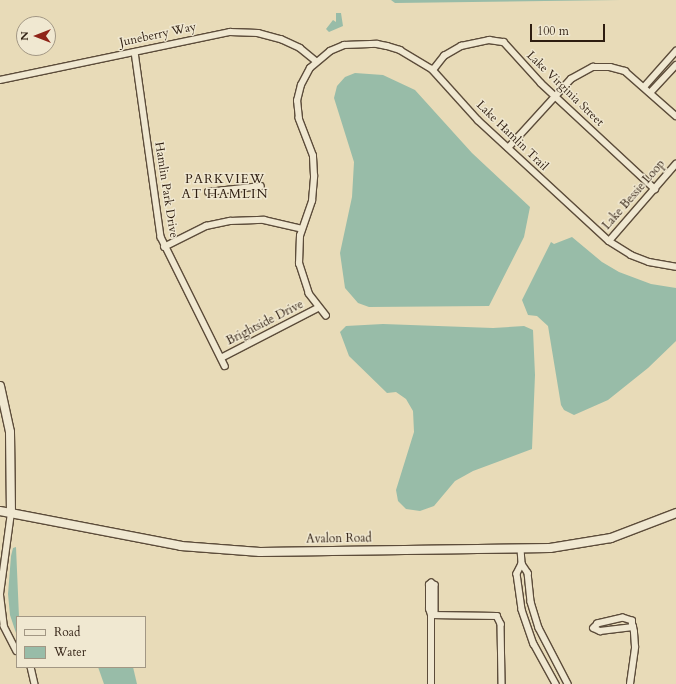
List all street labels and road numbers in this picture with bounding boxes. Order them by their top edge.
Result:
street label: Juneberry Way [118,20,198,50]
street label: Lake Virginia Street [523,49,607,129]
street label: Lake Hamlin Trail [473,98,551,174]
street label: Hamlin Park Drive [151,141,181,239]
street label: Lake Bessie Loop [600,157,668,233]
street label: Brightside Drive [224,297,306,349]
street label: Avalon Road [306,531,372,547]

